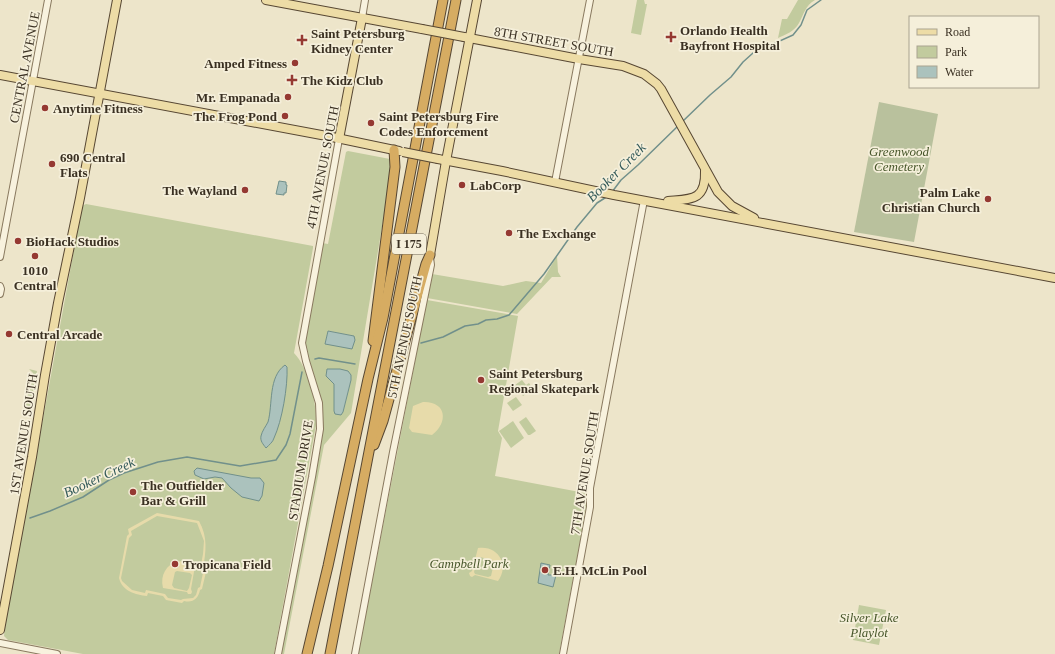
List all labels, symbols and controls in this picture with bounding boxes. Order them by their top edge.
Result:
street label: CENTRAL AVENUE [6,10,43,124]
legend [909,16,1039,88]
place label: Orlando Health Bayfront Hospital [680,23,780,53]
street label: 8TH STREET SOUTH [493,24,615,59]
text: Road [945,25,970,39]
place label: Saint Petersburg Kidney Center [311,26,405,56]
marker: Orlando Health Bayfront Hospital [665,31,677,43]
marker: Saint Petersburg Kidney Center [296,34,308,46]
text: Park [945,45,967,59]
place label: Amped Fitness [204,56,287,71]
marker: Amped Fitness [290,58,300,68]
text: Water [945,65,973,79]
place label: The Kidz Club [301,73,383,88]
marker: The Kidz Club [286,74,298,86]
place label: Mr. Empanada [196,90,280,105]
marker: Mr. Empanada [283,92,293,102]
place label: Anytime Fitness [53,101,143,116]
marker: Anytime Fitness [40,103,50,113]
street label: 4TH AVENUE SOUTH [303,104,342,230]
place label: The Frog Pond [193,109,278,124]
place label: Saint Petersburg Fire Codes Enforcement [379,109,499,139]
marker: The Frog Pond [280,111,290,121]
marker: Saint Petersburg Fire Codes Enforcement [366,118,376,128]
water label: Booker Creek [584,139,649,205]
park label: Greenwood Cemetery [869,144,930,174]
place label: 690 Central Flats [60,150,126,180]
marker: 690 Central Flats [47,159,57,169]
place label: LabCorp [470,178,521,193]
marker: LabCorp [457,180,467,190]
place label: The Wayland [162,183,238,198]
marker: The Wayland [240,185,250,195]
place label: Palm Lake Christian Church [882,185,981,215]
marker: Palm Lake Christian Church [983,194,993,204]
place label: The Exchange [517,226,596,241]
marker: The Exchange [504,228,514,238]
place label: BioHack Studios [26,234,119,249]
road number: I 175 [392,234,426,254]
marker: BioHack Studios [13,236,23,246]
marker: 1010 Central [30,251,40,261]
place label: 1010 Central [14,263,57,293]
street label: 5TH AVENUE SOUTH [384,275,425,400]
place label: Central Arcade [17,327,103,342]
marker: Central Arcade [4,329,14,339]
place label: Saint Petersburg Regional Skatepark [489,366,600,396]
street label: 1ST AVENUE SOUTH [7,372,40,496]
marker: Saint Petersburg Regional Skatepark [476,375,486,385]
street label: 7TH AVENUE SOUTH [567,410,602,536]
street label: STADIUM DRIVE [285,419,316,521]
water label: Booker Creek [61,454,138,500]
place label: The Outfielder Bar & Grill [141,478,224,508]
marker: The Outfielder Bar & Grill [128,487,138,497]
park label: Campbell Park [429,556,509,571]
place label: Tropicana Field [183,557,272,572]
marker: Tropicana Field [170,559,180,569]
place label: E.H. McLin Pool [553,563,647,578]
marker: E.H. McLin Pool [540,565,550,575]
park label: Silver Lake Playlot [840,610,899,640]

